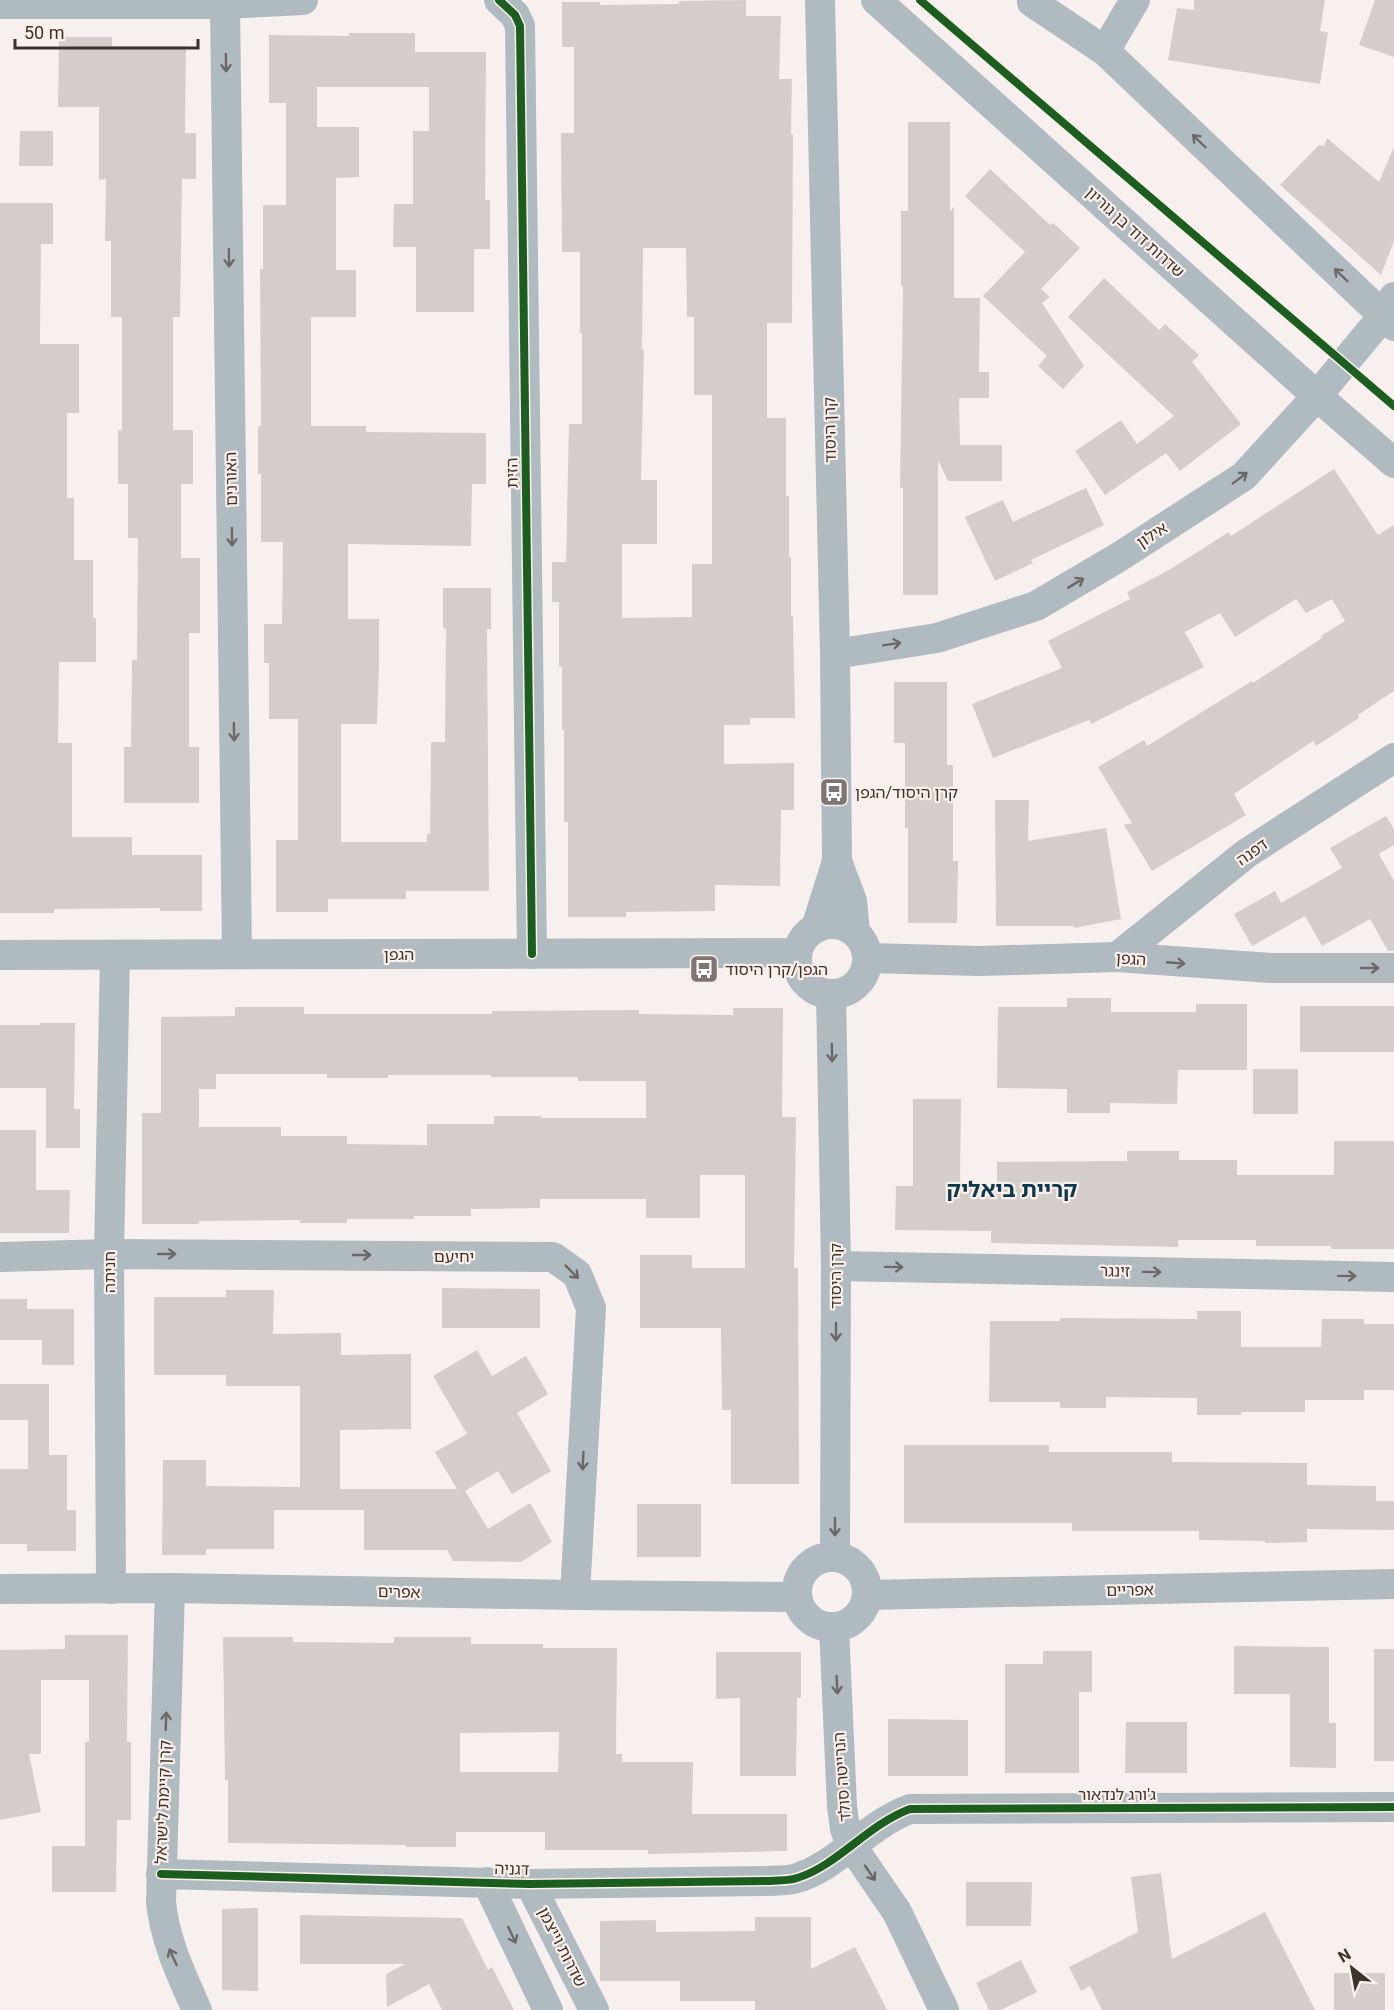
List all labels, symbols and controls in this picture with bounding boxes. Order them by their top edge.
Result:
scale bar [15,12,198,50]
text: 50 m [24,22,64,43]
one-way arrow [220,52,232,72]
one-way arrow [1192,133,1207,148]
street label: שדרות דוד בן גוריון [1082,183,1188,281]
one-way arrow [223,247,234,267]
one-way arrow [1333,268,1348,282]
street label: קרן היסוד [820,397,840,463]
street label: האורנים [221,452,241,506]
street label: הזית [502,457,522,489]
one-way arrow [1232,472,1248,485]
street label: אילון [1133,518,1171,552]
one-way arrow [226,526,238,546]
one-way arrow [1067,576,1084,588]
one-way arrow [882,639,902,650]
one-way arrow [229,721,240,741]
bus stop icon: קרן היסוד/הגפן [818,776,850,808]
place label: קרן היסוד/הגפן [855,783,958,802]
street label: דפנה [1233,834,1272,869]
street label: הגפן [384,945,414,964]
street label: הגפן [1115,948,1147,970]
bus stop icon: הגפן/קרן היסוד [688,953,720,985]
one-way arrow [1165,957,1185,968]
place label: הגפן/קרן היסוד [725,960,828,979]
one-way arrow [1360,962,1380,974]
one-way arrow [826,1042,838,1062]
district label: קריית ביאליק [947,1177,1077,1202]
street label: קרן היסוד [826,1243,845,1309]
street label: יחיעם [434,1247,474,1266]
one-way arrow [157,1248,177,1260]
one-way arrow [352,1250,372,1261]
street label: חניתה [100,1251,119,1293]
one-way arrow [884,1261,904,1273]
street label: זינגר [1100,1261,1130,1281]
one-way arrow [565,1265,579,1280]
one-way arrow [1142,1266,1162,1278]
one-way arrow [1337,1270,1357,1282]
one-way arrow [830,1321,842,1341]
one-way arrow [577,1451,588,1471]
one-way arrow [830,1516,841,1536]
street label: אפריים [1106,1580,1154,1600]
street label: אפרים [377,1582,421,1602]
one-way arrow [832,1675,843,1695]
one-way arrow [160,1712,172,1732]
street label: הנרייטה סולד [829,1731,855,1823]
street label: קרן קיימת לישראל [151,1740,175,1864]
street label: ג'ורג לנדאור [1078,1785,1156,1804]
street label: דגניה [494,1859,530,1879]
one-way arrow [864,1864,876,1881]
street label: שדרות וייצמן [534,1904,590,1990]
one-way arrow [507,1925,519,1943]
north arrow [1322,1938,1382,1998]
text: N [1335,1945,1354,1967]
one-way arrow [167,1948,179,1966]

